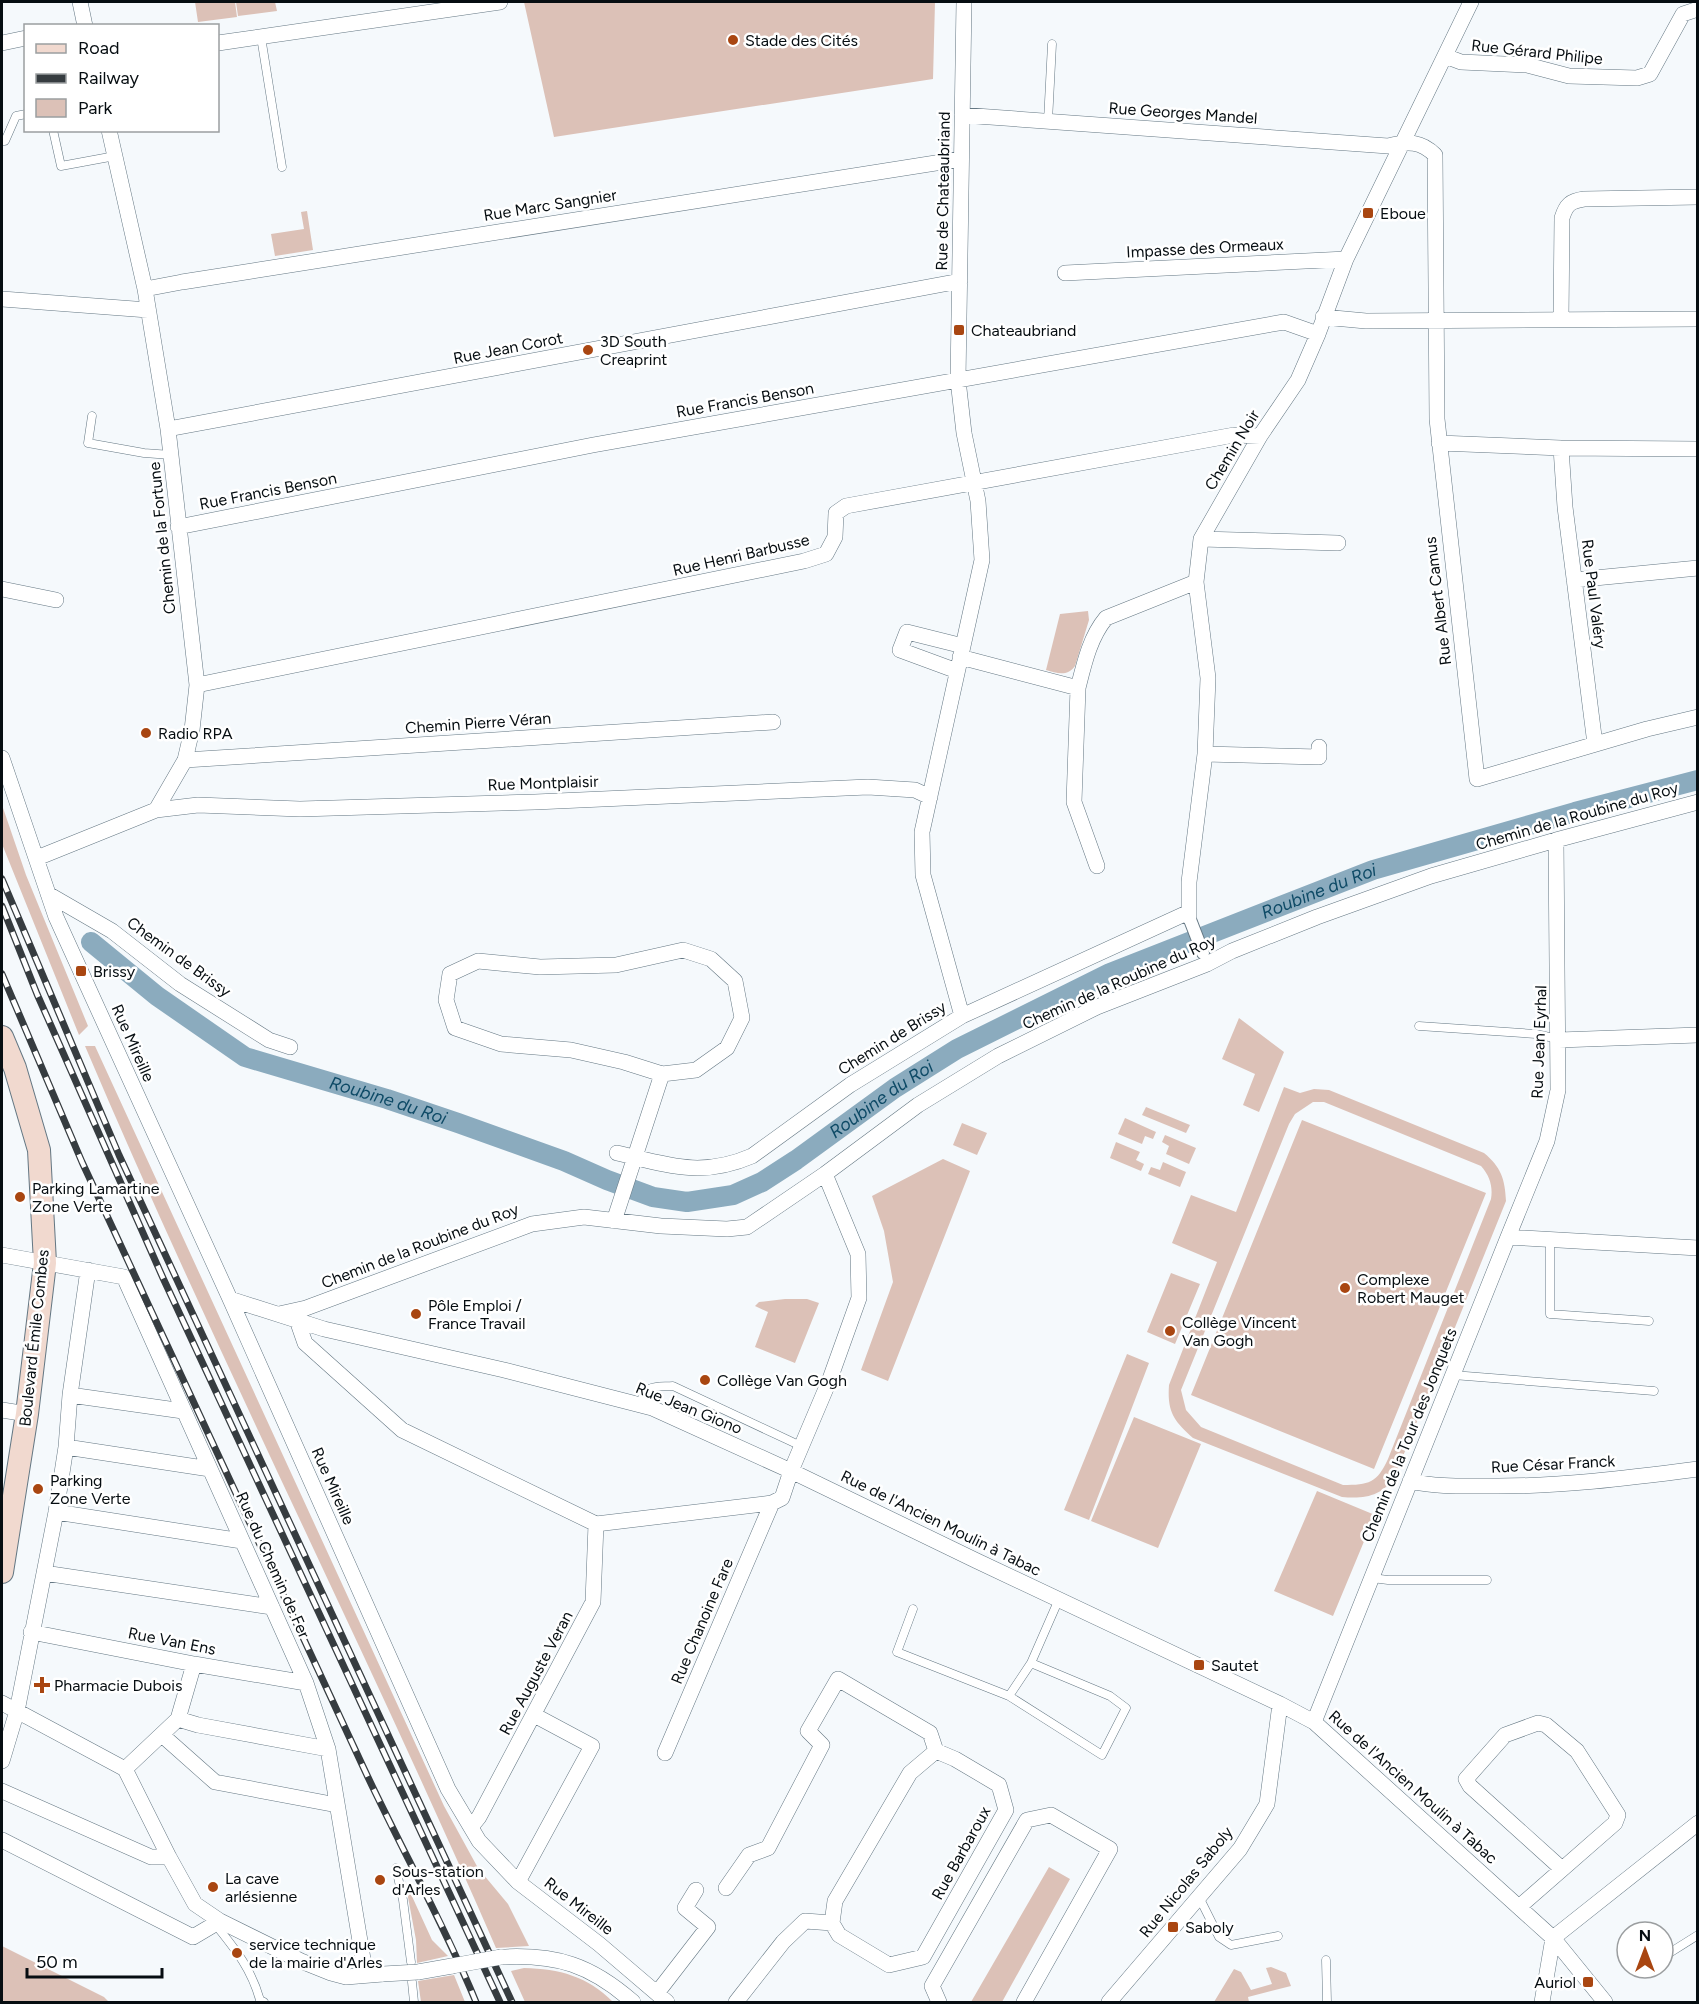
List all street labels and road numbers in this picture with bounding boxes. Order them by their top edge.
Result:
street label: Rue Gérard Philipe [1470,36,1604,68]
street label: Rue Georges Mandel [1108,98,1258,128]
street label: Rue de Chateaubriand [932,111,954,271]
street label: Rue Marc Sangnier [482,185,618,225]
street label: Impasse des Ormeaux [1126,234,1285,262]
street label: Rue Jean Corot [452,328,564,368]
street label: Rue Francis Benson [675,379,815,421]
street label: Chemin Noir [1201,406,1264,494]
street label: Chemin de la Fortune [145,461,179,615]
street label: Rue Francis Benson [198,468,338,514]
street label: Rue Henri Barbusse [671,530,811,580]
street label: Rue Albert Camus [1421,536,1455,666]
street label: Rue Paul Valéry [1578,538,1610,650]
street label: Chemin Pierre Véran [404,708,552,738]
street label: Rue Montplaisir [487,772,599,794]
street label: Chemin de la Roubine du Roy [1474,778,1681,854]
street label: Chemin de Brissy [123,913,235,1001]
street label: Chemin de la Roubine du Roy [1019,930,1219,1033]
street label: Rue Jean Eyrhal [1528,985,1550,1099]
street label: Chemin de Brissy [835,997,950,1079]
street label: Rue Mireille [108,1001,159,1085]
street label: Chemin de la Roubine du Roy [319,1199,522,1292]
street label: Boulevard Émile Combes [15,1248,53,1428]
street label: Chemin de la Tour des Jonquets [1357,1325,1461,1545]
street label: Rue Jean Giono [633,1378,745,1438]
street label: Rue Mireille [308,1444,359,1528]
street label: Rue César Franck [1490,1451,1616,1477]
street label: Rue de l'Ancien Moulin à Tabac [838,1466,1044,1580]
street label: Rue du Chemin de Fer [232,1489,314,1642]
street label: Rue Chanoine Fare [667,1555,737,1687]
street label: Rue Auguste Veran [495,1608,577,1738]
street label: Rue Van Ens [127,1623,217,1659]
street label: Rue de l'Ancien Moulin à Tabac [1325,1706,1501,1868]
street label: Rue Barbaroux [928,1803,995,1903]
street label: Rue Nicolas Saboly [1135,1823,1237,1941]
street label: Rue Mireille [541,1873,618,1939]

